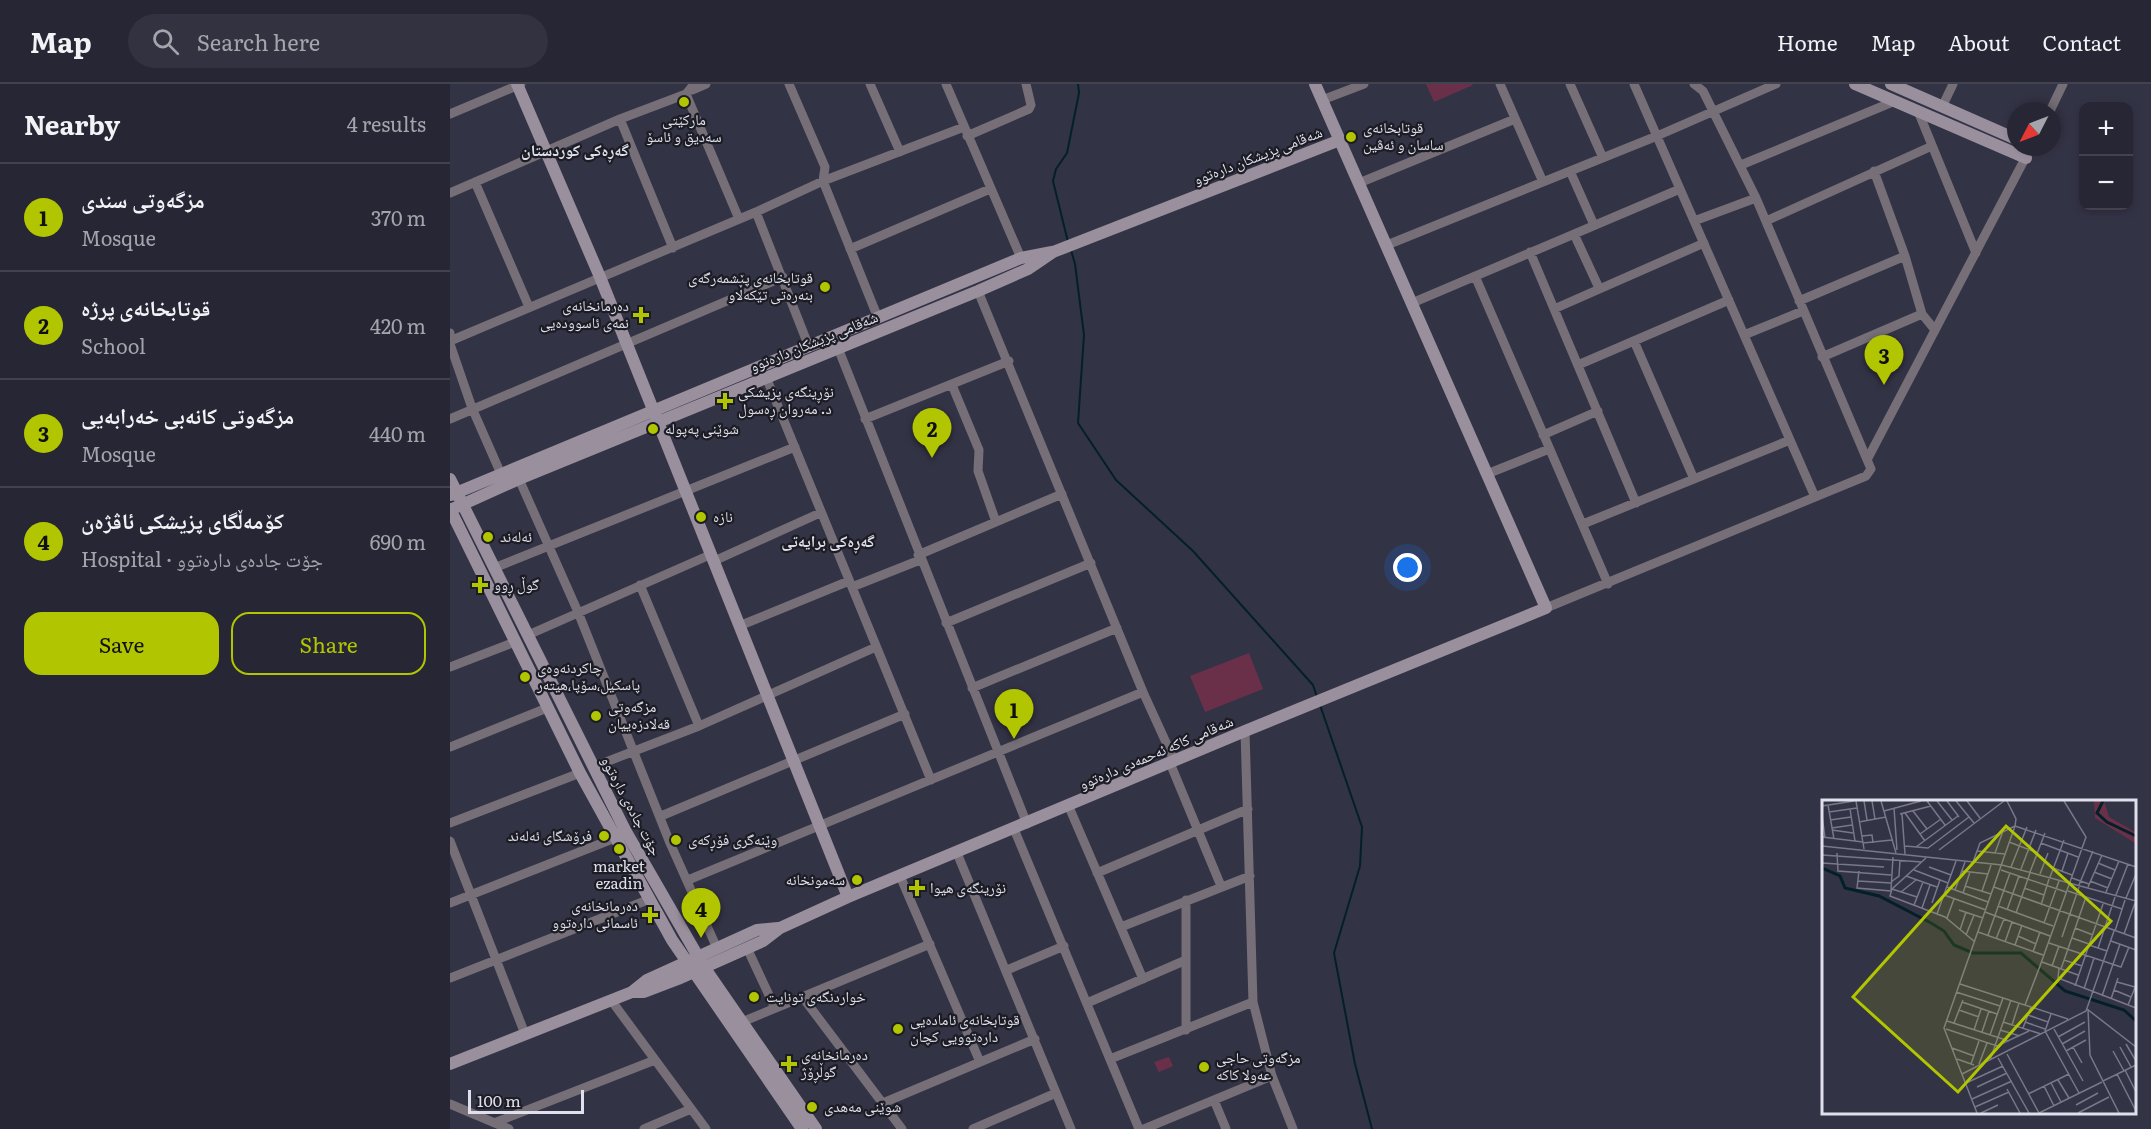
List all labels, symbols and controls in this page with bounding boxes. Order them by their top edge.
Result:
search box [128,14,548,68]
text: Map [30,20,92,62]
icon: search [149,25,182,58]
text: Search here [197,25,320,58]
text: Home [1777,26,1838,57]
text: Map [1871,26,1915,57]
text: About [1948,26,2010,57]
text: Contact [2043,26,2121,57]
marker: مارکێتی سەدیق و ئاسۆ [677,95,691,109]
north arrow [2007,102,2061,156]
map controls [2079,102,2133,210]
button: + [2079,102,2133,156]
text: Nearby [24,104,120,143]
place label: مارکێتی سەدیق و ئاسۆ [646,107,722,147]
text: 4 results [347,108,426,138]
place label: قوتابخانەی ساسان و ئەڤین [1363,115,1444,155]
street label: شەقامی پزیشکان دارەتوو [1190,119,1325,190]
marker: قوتابخانەی ساسان و ئەڤین [1344,130,1358,144]
district label: گەڕەکی کوردستان [521,137,629,163]
button: − [2079,156,2133,210]
text: مزگەوتی سندی [81,182,205,215]
text: 1 [39,202,48,232]
text: 370 m [371,202,426,232]
text: Mosque [81,222,156,252]
place label: قوتابخانەی پێشمەرگەی بنەرەتی تێکەڵاو [688,265,813,305]
marker: قوتابخانەی پێشمەرگەی بنەرەتی تێکەڵاو [818,280,832,294]
text: قوتابخانەی پرژە [81,290,210,323]
place label: دەرمانخانەی نمەی ئاسوودەیی [540,293,629,333]
street label: شەقامی پزیشکان دارەتوو [746,304,881,377]
marker: دەرمانخانەی نمەی ئاسوودەیی [634,308,648,322]
text: 2 [38,310,49,340]
text: 420 m [370,310,426,340]
text: School [81,330,146,360]
pin: 3 [1864,336,1904,385]
place label: نۆڕینگەی پزیشکی د. مەروان ڕەسول [738,379,834,421]
marker: نۆڕینگەی پزیشکی د. مەروان ڕەسول [716,392,734,410]
text: مزگەوتی کانەبی خەرابەیی [81,398,294,431]
pin: 2 [912,408,952,458]
place label: شوێنی پەپولە [665,416,739,439]
text: 3 [38,418,49,448]
text: 440 m [369,418,426,448]
marker: شوێنی پەپولە [646,422,660,436]
text: Mosque [81,438,156,468]
text: کۆمەڵگای پزیشکی ئاڤژەن [81,503,284,536]
place label: نازە [713,504,733,527]
marker: نازە [694,510,708,524]
place label: ئەلەند [500,524,532,547]
text: 4 [37,526,50,556]
text: 690 m [370,526,426,556]
district label: گەڕەکی برایەتی [781,528,875,554]
marker: ئەلەند [481,530,495,544]
text: Hospital · جۆت جادەی دارەتوو [81,543,323,573]
your location [1393,553,1422,582]
place label: گوڵ ڕوو [494,572,539,597]
marker: گوڵ ڕوو [471,576,489,594]
button: Save [24,612,219,675]
button: Share [231,612,426,675]
place label: چاکردنەوەی پاسکیل،سۆپا،هیتەر [536,655,640,695]
marker: چاکردنەوەی پاسکیل،سۆپا،هیتەر [518,670,532,684]
pin: 1 [994,690,1034,739]
place label: مزگەوتی قەلادزەییان [608,694,670,734]
marker: مزگەوتی قەلادزەییان [589,709,603,723]
street label: شەقامی کاکە ئەحمەدی دارەتوو [1075,709,1236,795]
street label: جۆت جادەی دارەتوو [596,751,669,860]
inset map [1822,800,2136,1114]
place label: فرۆشگای ئەلەند [508,823,592,846]
place label: وێنەگری فۆڕکەی [688,827,777,852]
marker: فرۆشگای ئەلەند [597,829,611,843]
marker: وێنەگری فۆڕکەی [669,833,683,847]
marker: market ezadin [612,842,626,856]
place label: market ezadin [593,854,645,894]
place label: سەمونخانە [786,867,845,890]
marker: سەمونخانە [850,873,864,887]
place label: نۆرینگەی هیوا [930,875,1006,898]
marker: نۆرینگەی هیوا [908,879,926,897]
pin: 4 [682,888,720,938]
place label: دەرمانخانەی ئاسمانی دارەتوو [552,893,638,933]
marker: دەرمانخانەی ئاسمانی دارەتوو [643,908,657,922]
place label: خواردنگەی تونایت [766,984,866,1007]
marker: خواردنگەی تونایت [747,990,761,1004]
place label: قوتابخانەی ئامادەیی دارەتوویی کچان [910,1007,1020,1047]
marker: قوتابخانەی ئامادەیی دارەتوویی کچان [891,1022,905,1036]
place label: دەرمانخانەی گوڵڕۆژ [800,1042,868,1084]
place label: مزگەوتی حاجی عەولا کاکە [1216,1045,1301,1085]
marker: دەرمانخانەی گوڵڕۆژ [782,1057,796,1071]
marker: مزگەوتی حاجی عەولا کاکە [1197,1060,1211,1074]
scale bar [468,1087,584,1114]
text: 100 m [477,1088,521,1112]
place label: شوێنی مەهدی [824,1094,901,1117]
marker: شوێنی مەهدی [805,1100,819,1114]

